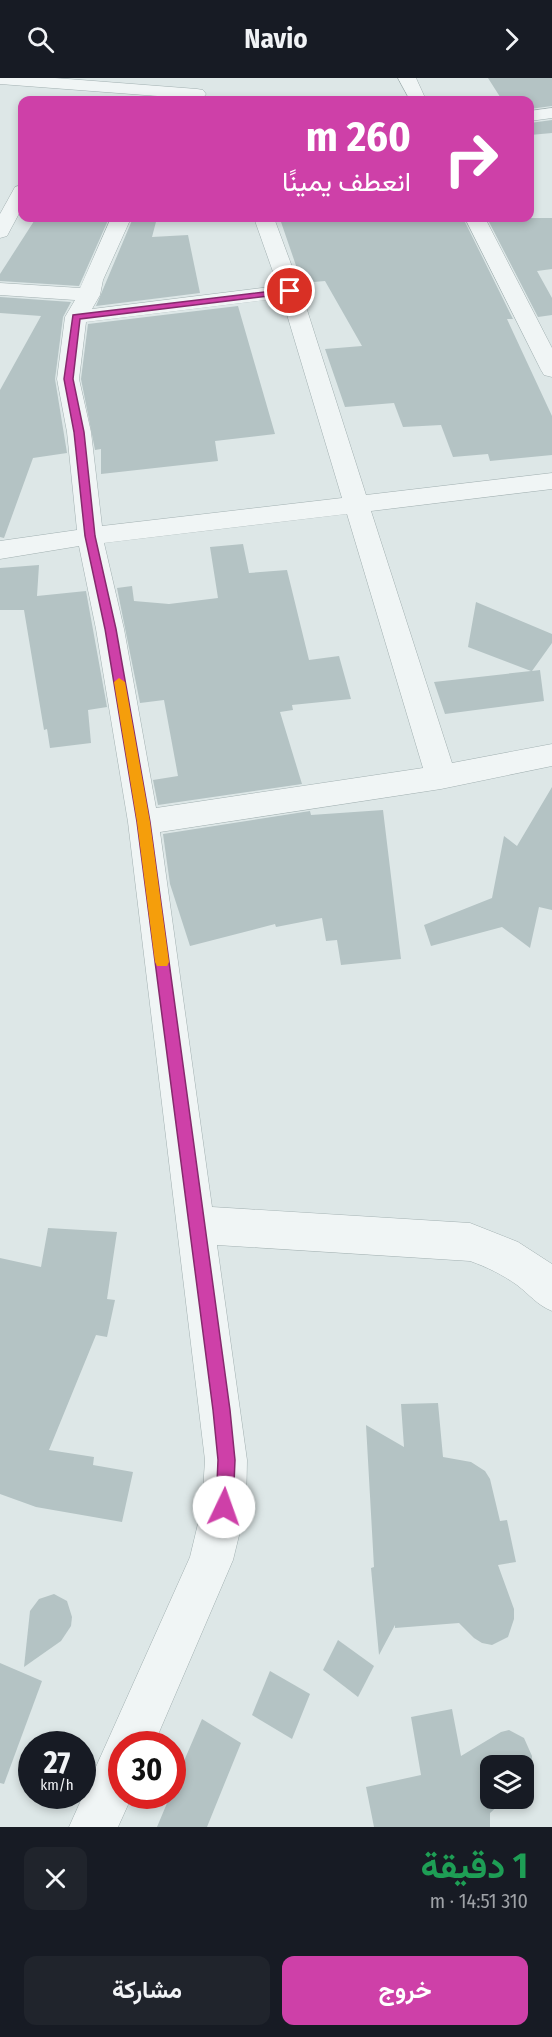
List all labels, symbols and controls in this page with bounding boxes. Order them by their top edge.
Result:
icon: search [24,23,57,56]
text: Navio [244,23,308,55]
icon: forward [495,23,528,56]
text: 260 m [306,112,411,162]
icon: right [432,120,510,198]
text: انعطف يمينًا [282,166,411,198]
pin [264,265,315,316]
icon: arrive [273,274,306,307]
position arrow [192,1475,256,1539]
speed limit sign: 30 [108,1731,186,1809]
text: 27 [44,1745,70,1781]
map controls [480,1755,534,1809]
button: layers [480,1755,534,1809]
text: km/h [40,1776,74,1794]
text: 1 دقيقة [420,1844,528,1888]
button: close [24,1847,87,1910]
text: 310 m · 14:51 [430,1889,528,1913]
button: مشاركة [24,1956,270,2025]
button: خروج [282,1956,528,2025]

